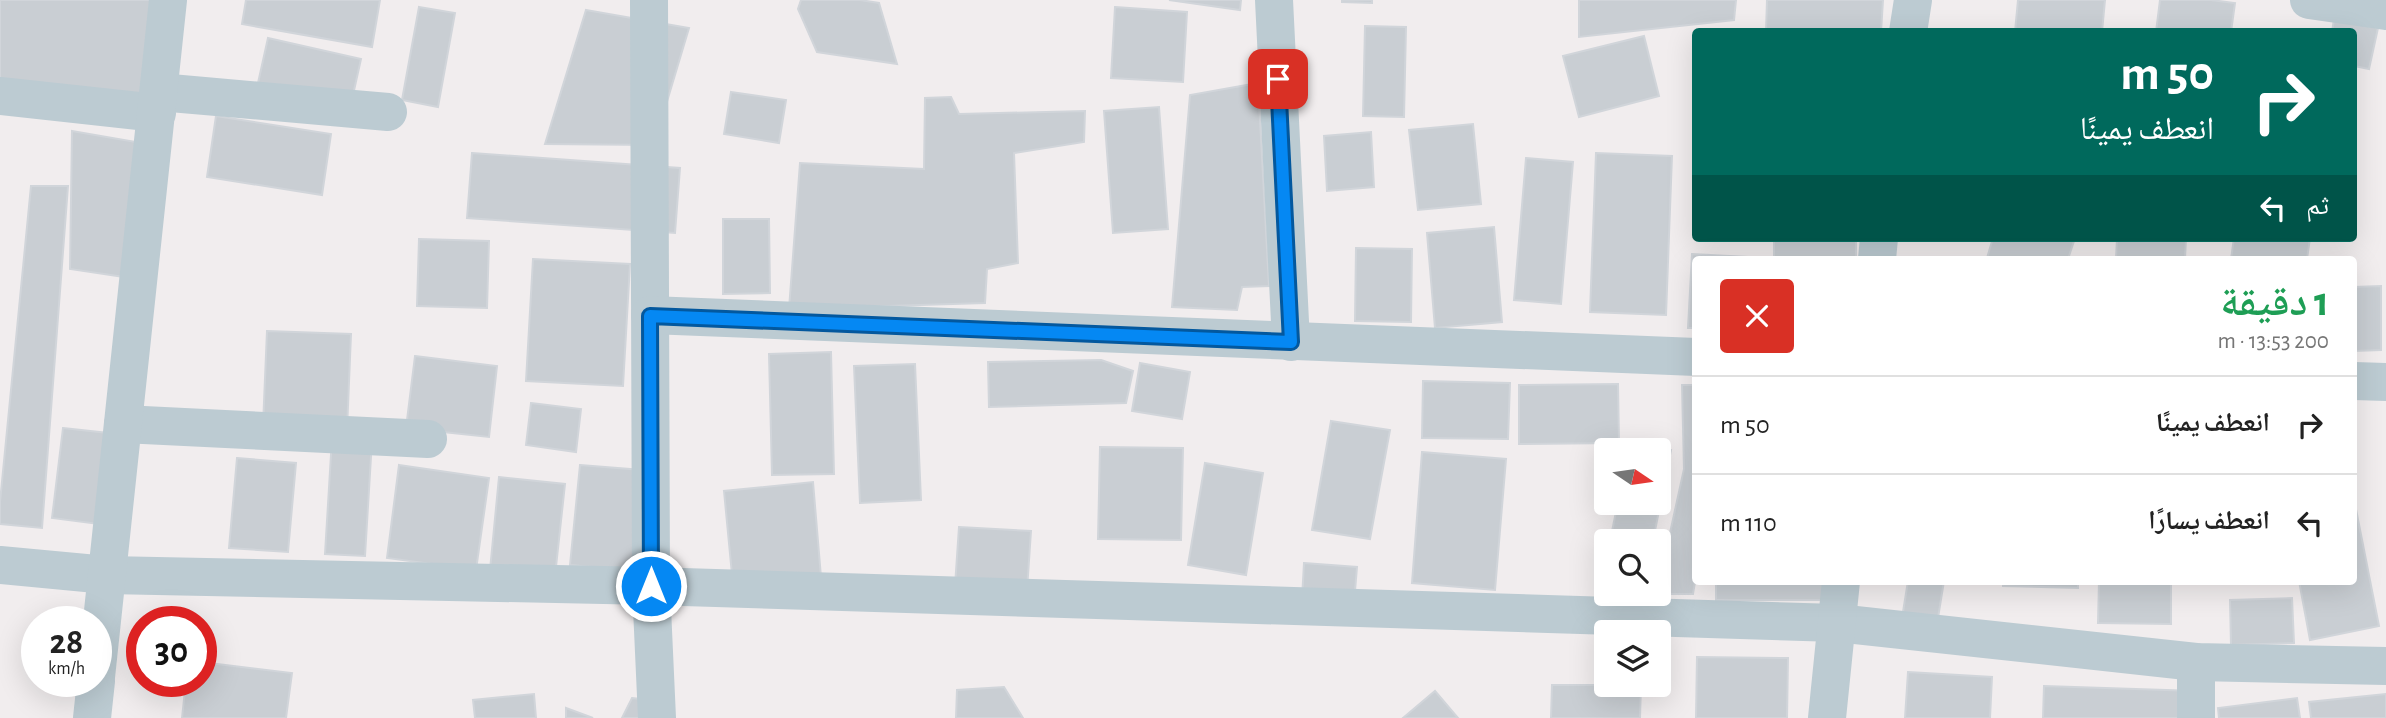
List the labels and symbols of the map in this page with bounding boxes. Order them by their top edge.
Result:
pin [1248,49,1308,109]
north arrow [1594,438,1671,514]
position arrow [614,549,688,623]
speed limit sign: 30 [126,606,217,697]

